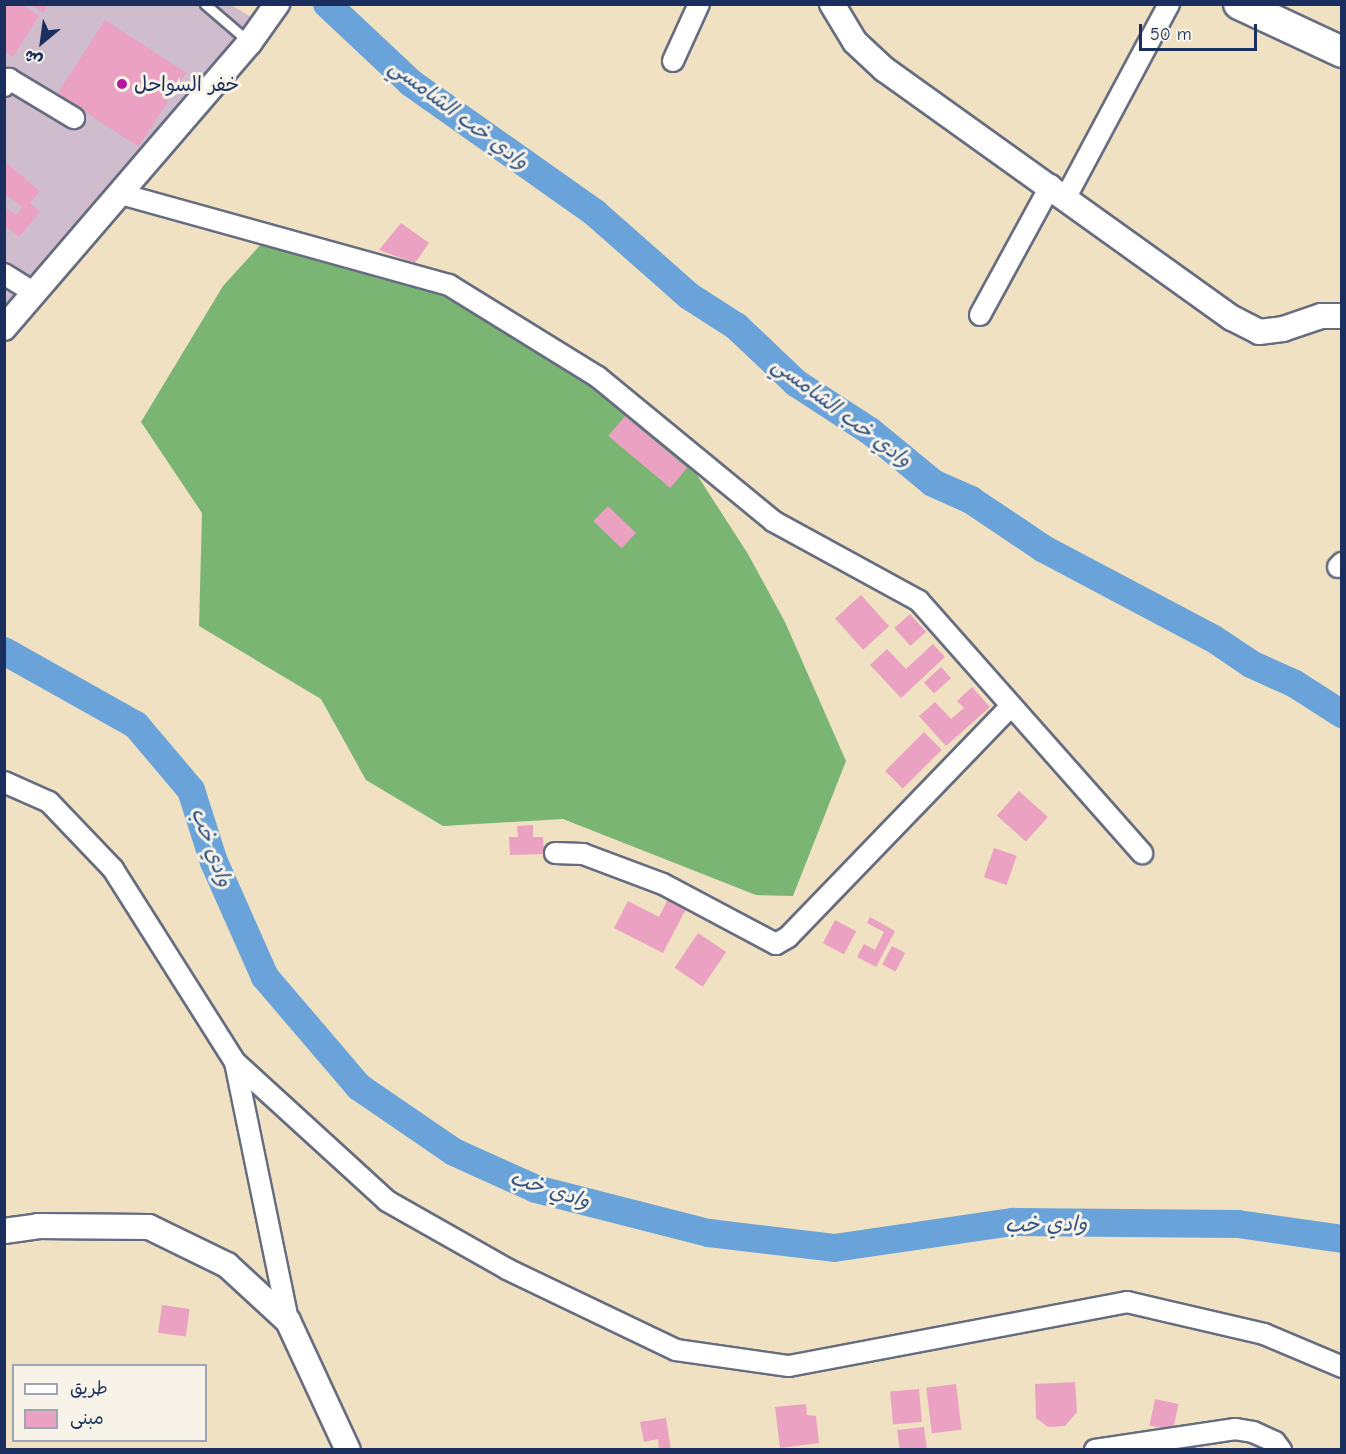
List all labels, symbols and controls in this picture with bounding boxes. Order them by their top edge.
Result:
north arrow [12,12,72,72]
scale bar [1142,12,1260,50]
text: 50 m [1150,24,1192,45]
text: ش [21,46,45,70]
water label: وادي خب الشامسي [385,54,533,174]
place label: خفر السواحل [134,72,239,96]
marker: خفر السواحل [115,77,129,91]
water label: وادي خب الشامسي [768,352,916,472]
water label: وادي خب [186,804,238,890]
water label: وادي خب [507,1164,593,1214]
water label: وادي خب [1005,1211,1087,1237]
legend [12,1364,207,1442]
text: طريق [70,1378,108,1399]
text: مبنى [70,1408,104,1429]

